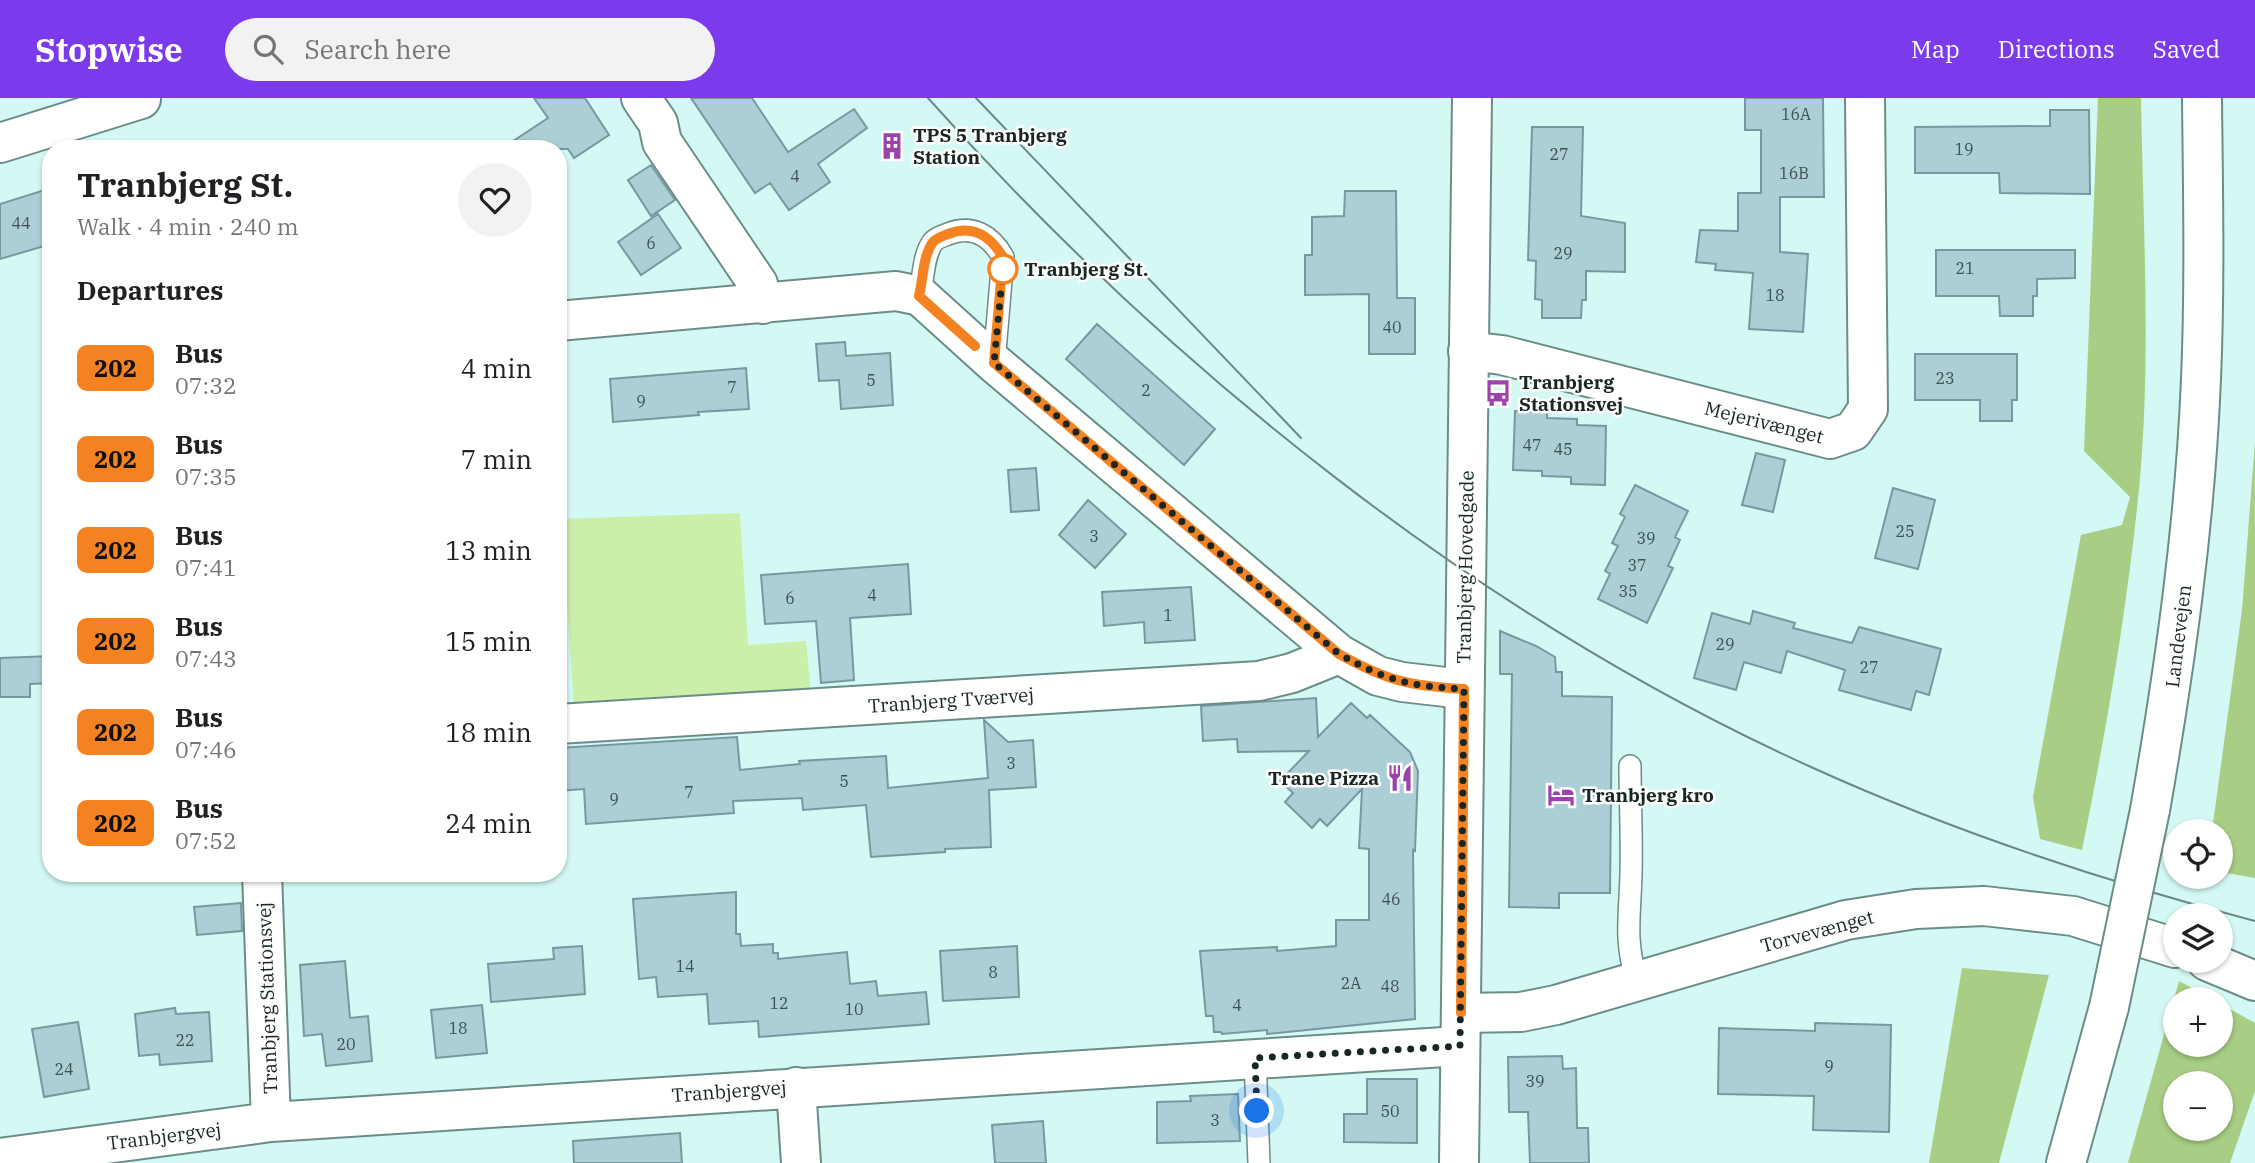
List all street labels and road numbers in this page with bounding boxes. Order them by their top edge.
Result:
street label: Mejerivænget [1702,396,1826,448]
street label: Tranbjerg Hovedgade [1451,470,1479,664]
street label: Landevejen [2160,583,2196,689]
street label: Tranbjerg Tværvej [867,682,1035,718]
street label: Tranbjerg Stationsvej [252,902,282,1094]
street label: Torvevænget [1758,904,1876,958]
street label: Tranbjergvej [671,1075,787,1107]
street label: Tranbjergvej [105,1117,223,1155]

